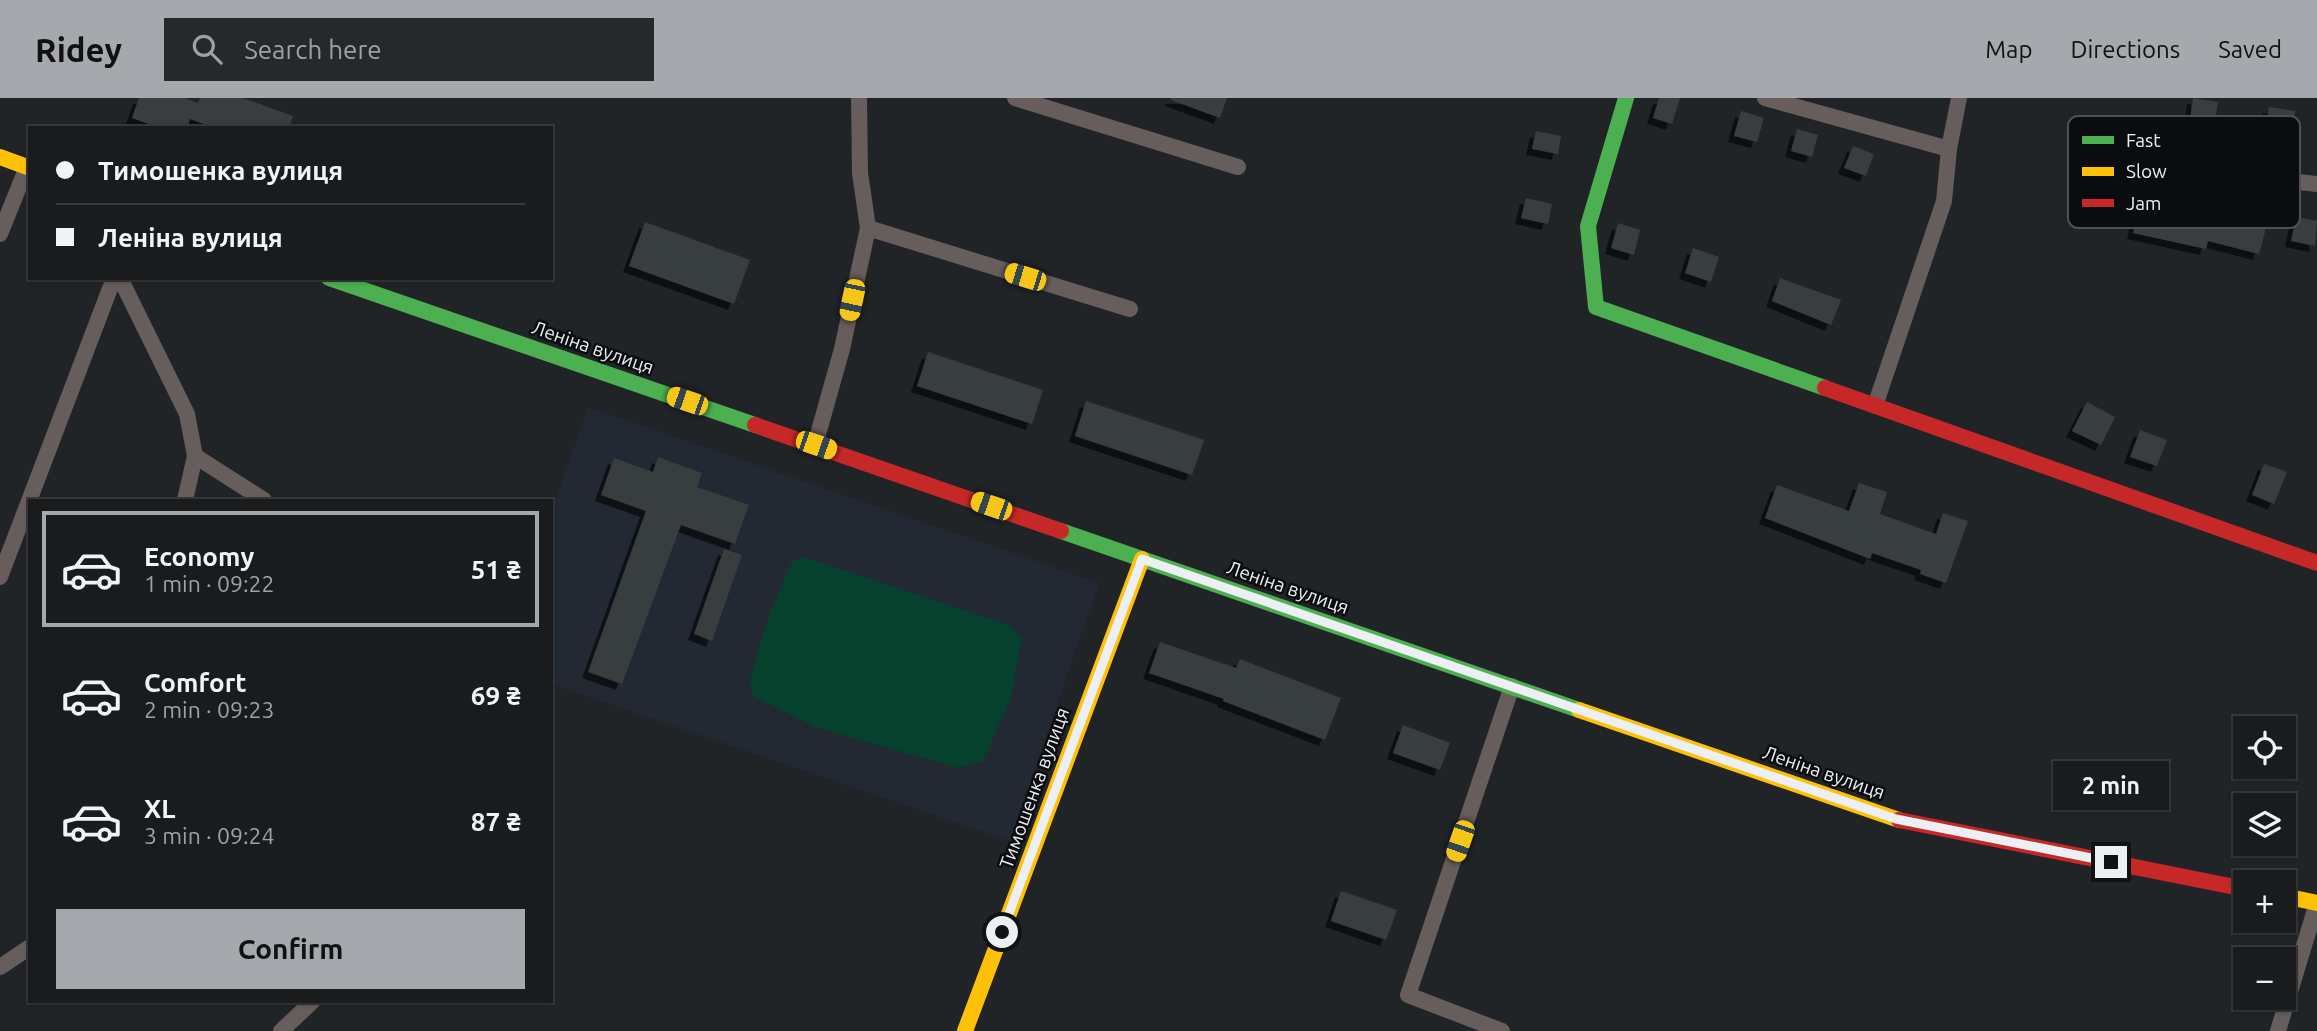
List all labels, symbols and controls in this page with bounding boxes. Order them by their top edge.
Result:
search box [164,18,654,81]
icon: search [188,30,226,68]
text: Ridey [35,31,122,68]
text: Search here [244,35,382,64]
text: Map [1985,36,2032,63]
text: Directions [2070,36,2180,63]
text: Saved [2218,36,2282,63]
legend [2068,116,2300,228]
text: Fast [2126,129,2161,151]
text: Тимошенка вулиця [98,156,343,185]
text: Slow [2126,160,2167,182]
text: Jam [2126,192,2162,214]
text: Леніна вулиця [98,223,283,252]
car [1002,261,1049,293]
car [838,277,867,323]
street label: Леніна вулиця [529,316,657,378]
car [664,384,711,418]
car [793,428,840,462]
car [968,489,1015,523]
icon: car [60,538,123,601]
text: Economy [144,542,254,571]
text: 51 ₴ [471,555,521,584]
street label: Леніна вулиця [1224,556,1352,618]
text: 1 min · 09:22 [144,571,275,596]
icon: car [60,664,123,727]
text: Comfort [144,668,247,697]
text: 69 ₴ [471,681,521,710]
text: 2 min · 09:23 [144,697,275,722]
street label: Тимошенка вулиця [995,705,1073,871]
map controls [2233,716,2296,1010]
button: locate [2233,716,2296,779]
street label: Леніна вулиця [1760,741,1888,803]
callout: 2 min [2053,760,2169,810]
text: 2 min [2082,773,2140,798]
icon: car [60,790,123,853]
button: layers [2233,793,2296,856]
text: XL [144,794,175,823]
text: 87 ₴ [471,807,521,836]
car [1444,818,1477,864]
text: 3 min · 09:24 [144,823,275,848]
route end [2095,846,2127,878]
button: + [2233,870,2296,933]
button: Confirm [56,909,525,989]
route start [986,916,1018,948]
button: − [2233,947,2296,1010]

